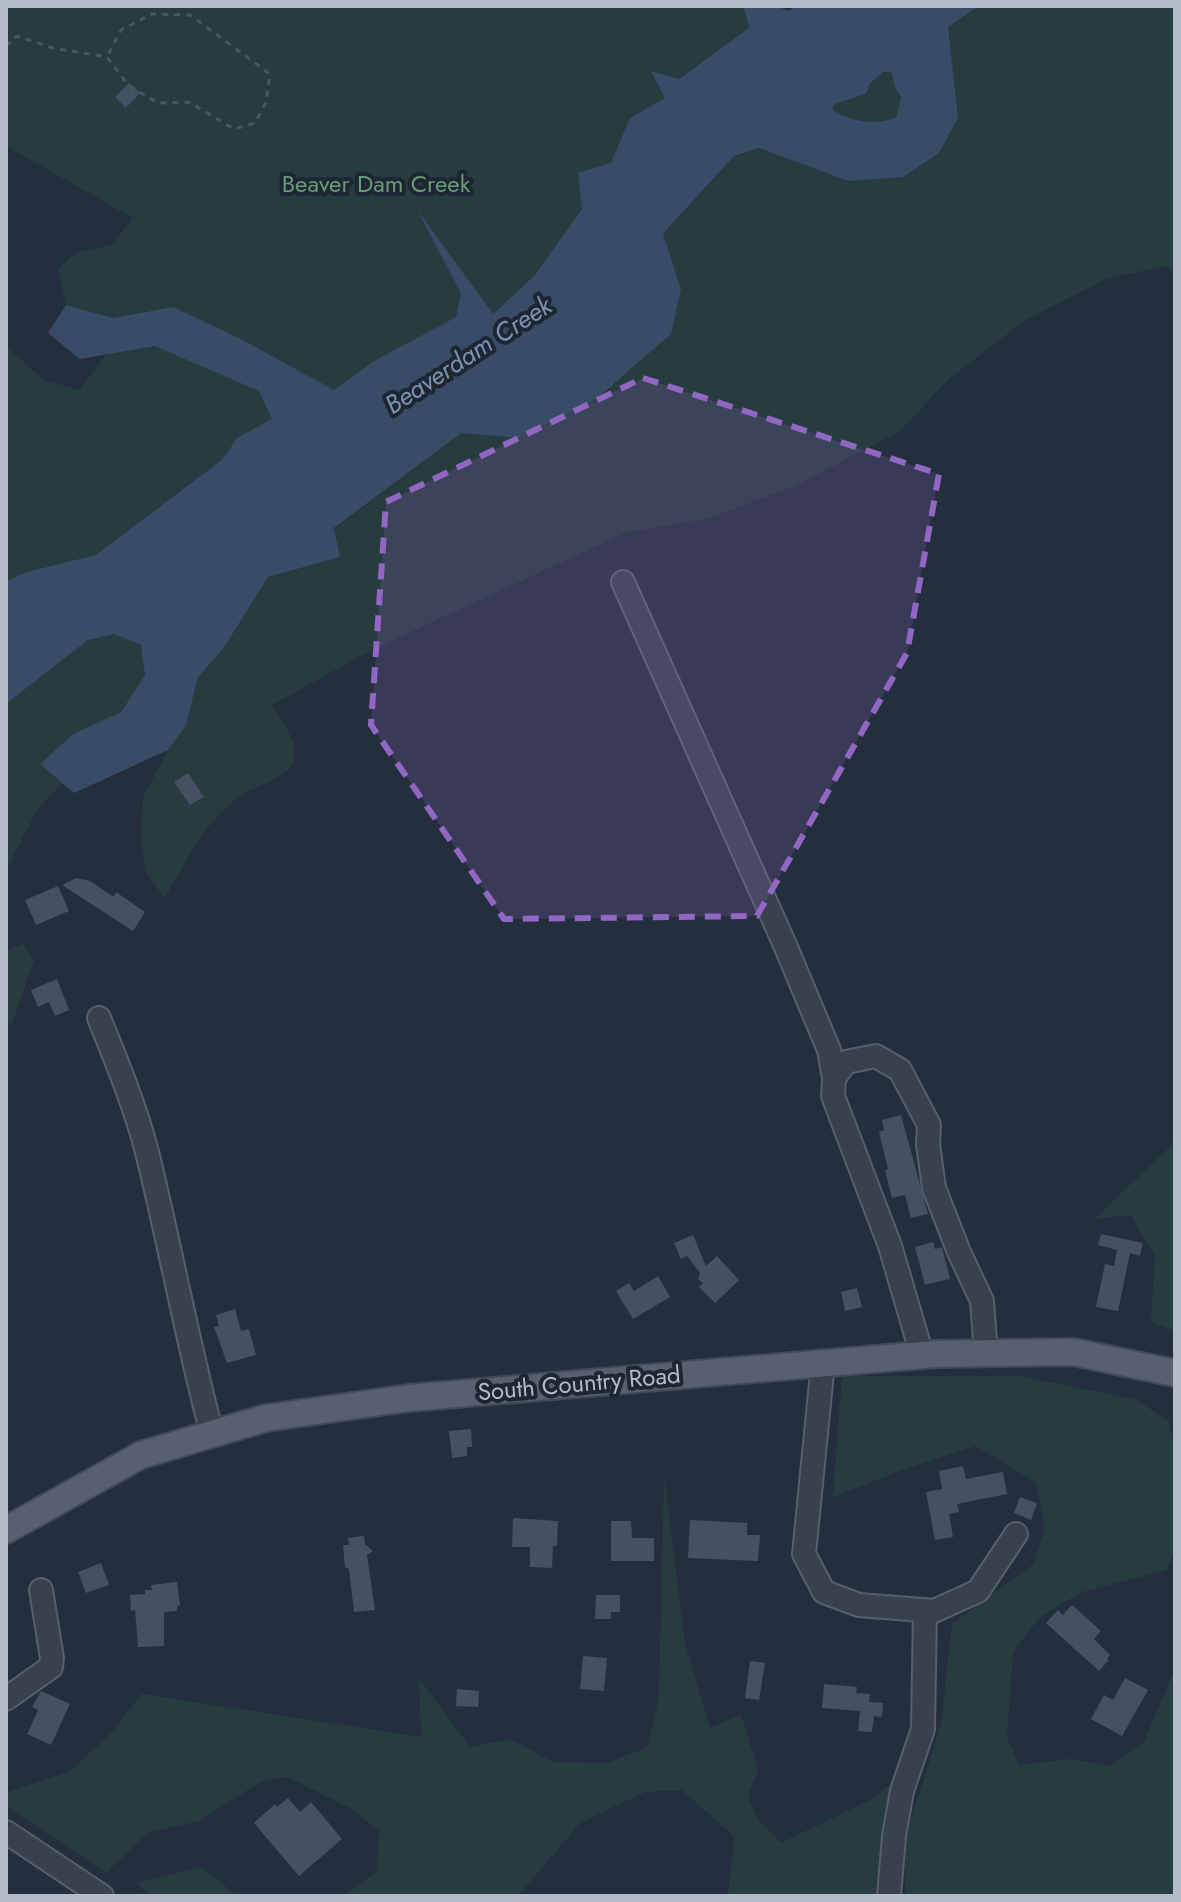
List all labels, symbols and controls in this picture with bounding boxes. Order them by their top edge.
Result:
park label: Beaver Dam Creek [282,166,471,201]
water label: Beaverdam Creek [377,286,561,423]
street label: South Country Road [476,1357,682,1409]

